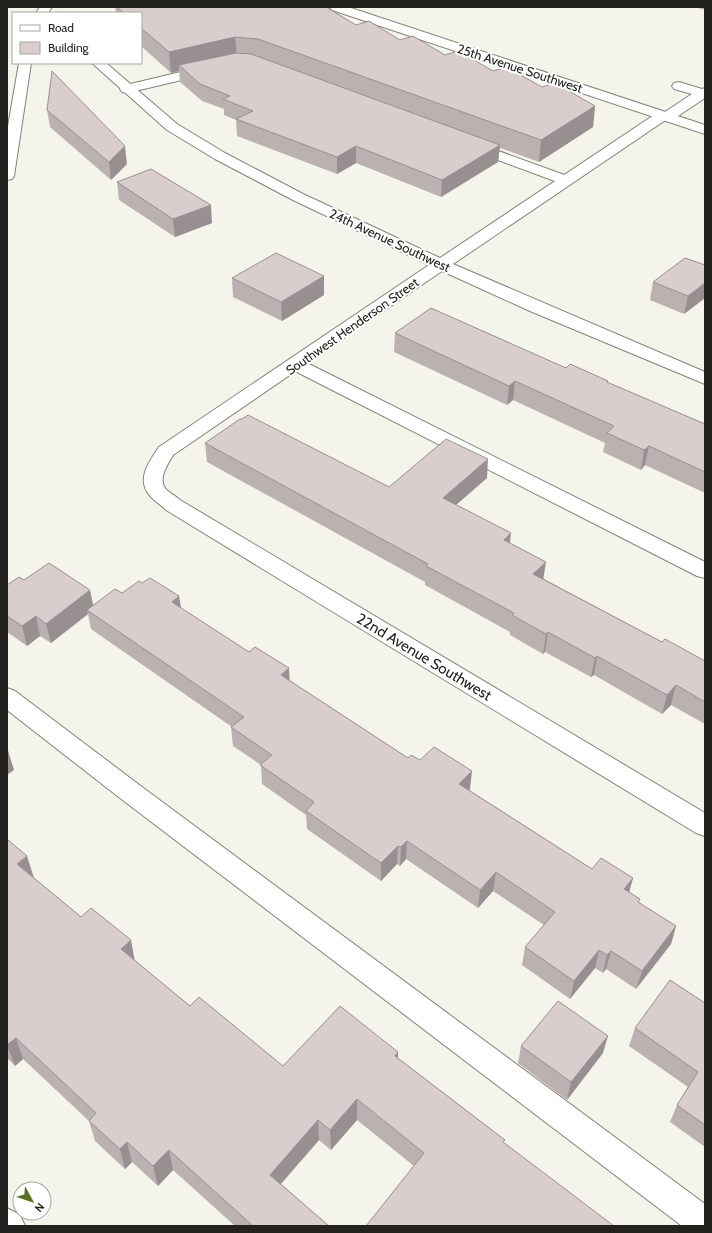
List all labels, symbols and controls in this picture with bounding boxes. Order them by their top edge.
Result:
legend [12,12,142,64]
text: Road [48,20,74,35]
text: Building [48,40,90,55]
street label: 25th Avenue Southwest [455,40,585,96]
street label: 24th Avenue Southwest [327,205,454,275]
street label: Southwest Henderson Street [282,274,422,378]
street label: 22nd Avenue Southwest [353,610,495,704]
north arrow [12,1181,52,1221]
text: N [32,1200,48,1215]

